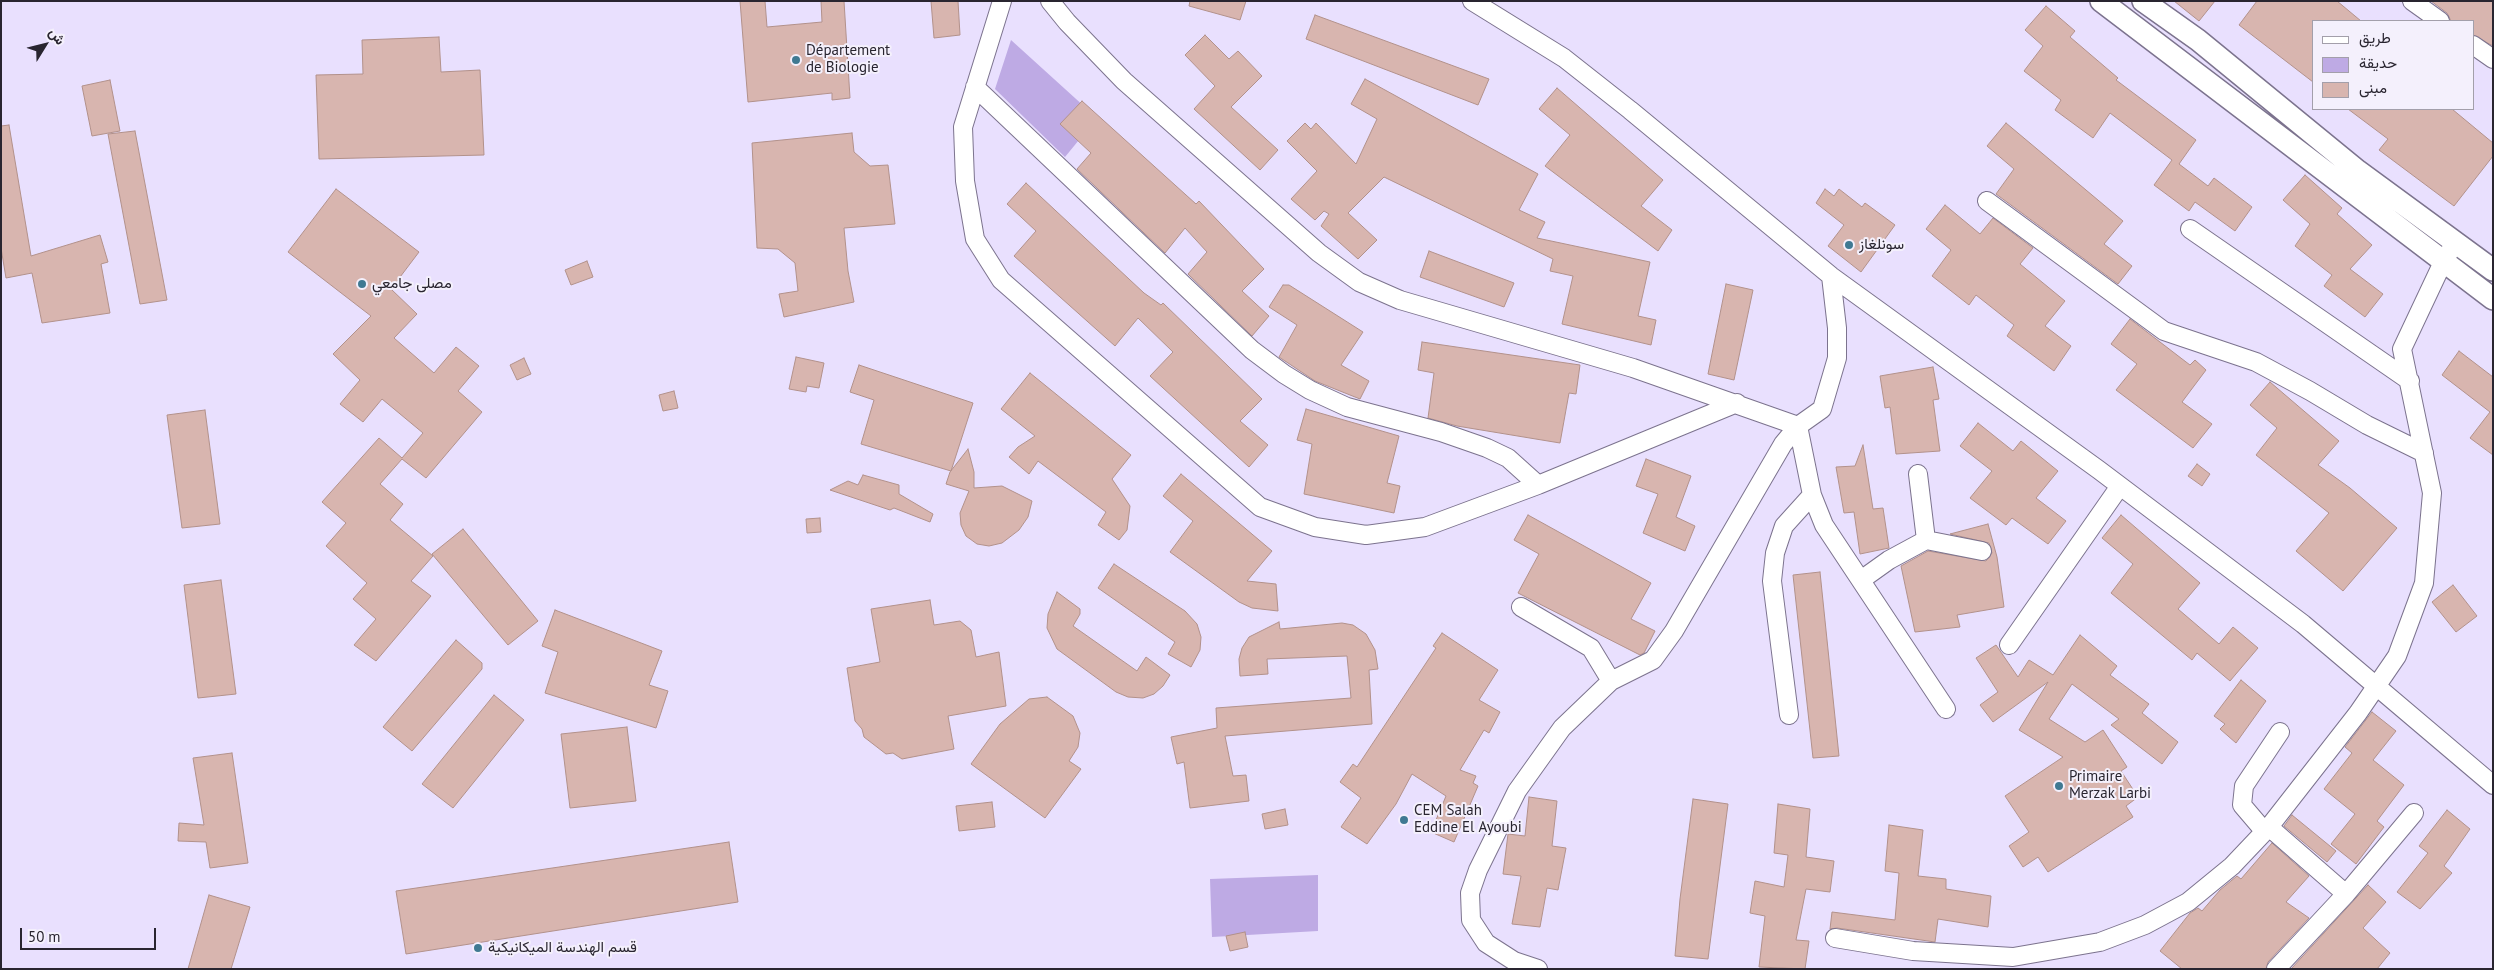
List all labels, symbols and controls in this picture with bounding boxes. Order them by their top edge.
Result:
north arrow [20,20,70,70]
legend [2312,20,2474,110]
text: ش [45,24,69,48]
text: طريق [2359,28,2391,47]
place label: Département de Biologie [806,42,890,77]
text: حديقة [2359,53,2397,72]
marker: Département de Biologie [790,54,802,66]
text: مبنى [2359,78,2387,97]
place label: سونلغاز [1859,236,1904,254]
marker: سونلغاز [1843,239,1855,251]
place label: مصلى جامعي [372,275,452,293]
marker: مصلى جامعي [356,278,368,290]
place label: Primaire Merzak Larbi [2069,768,2151,803]
marker: Primaire Merzak Larbi [2053,780,2065,792]
place label: CEM Salah Eddine El Ayoubi [1414,802,1522,837]
marker: CEM Salah Eddine El Ayoubi [1398,814,1410,826]
scale bar [22,918,159,950]
text: 50 m [28,927,61,946]
place label: قسم الهندسة الميكانيكية [488,939,637,957]
marker: قسم الهندسة الميكانيكية [472,942,484,954]

